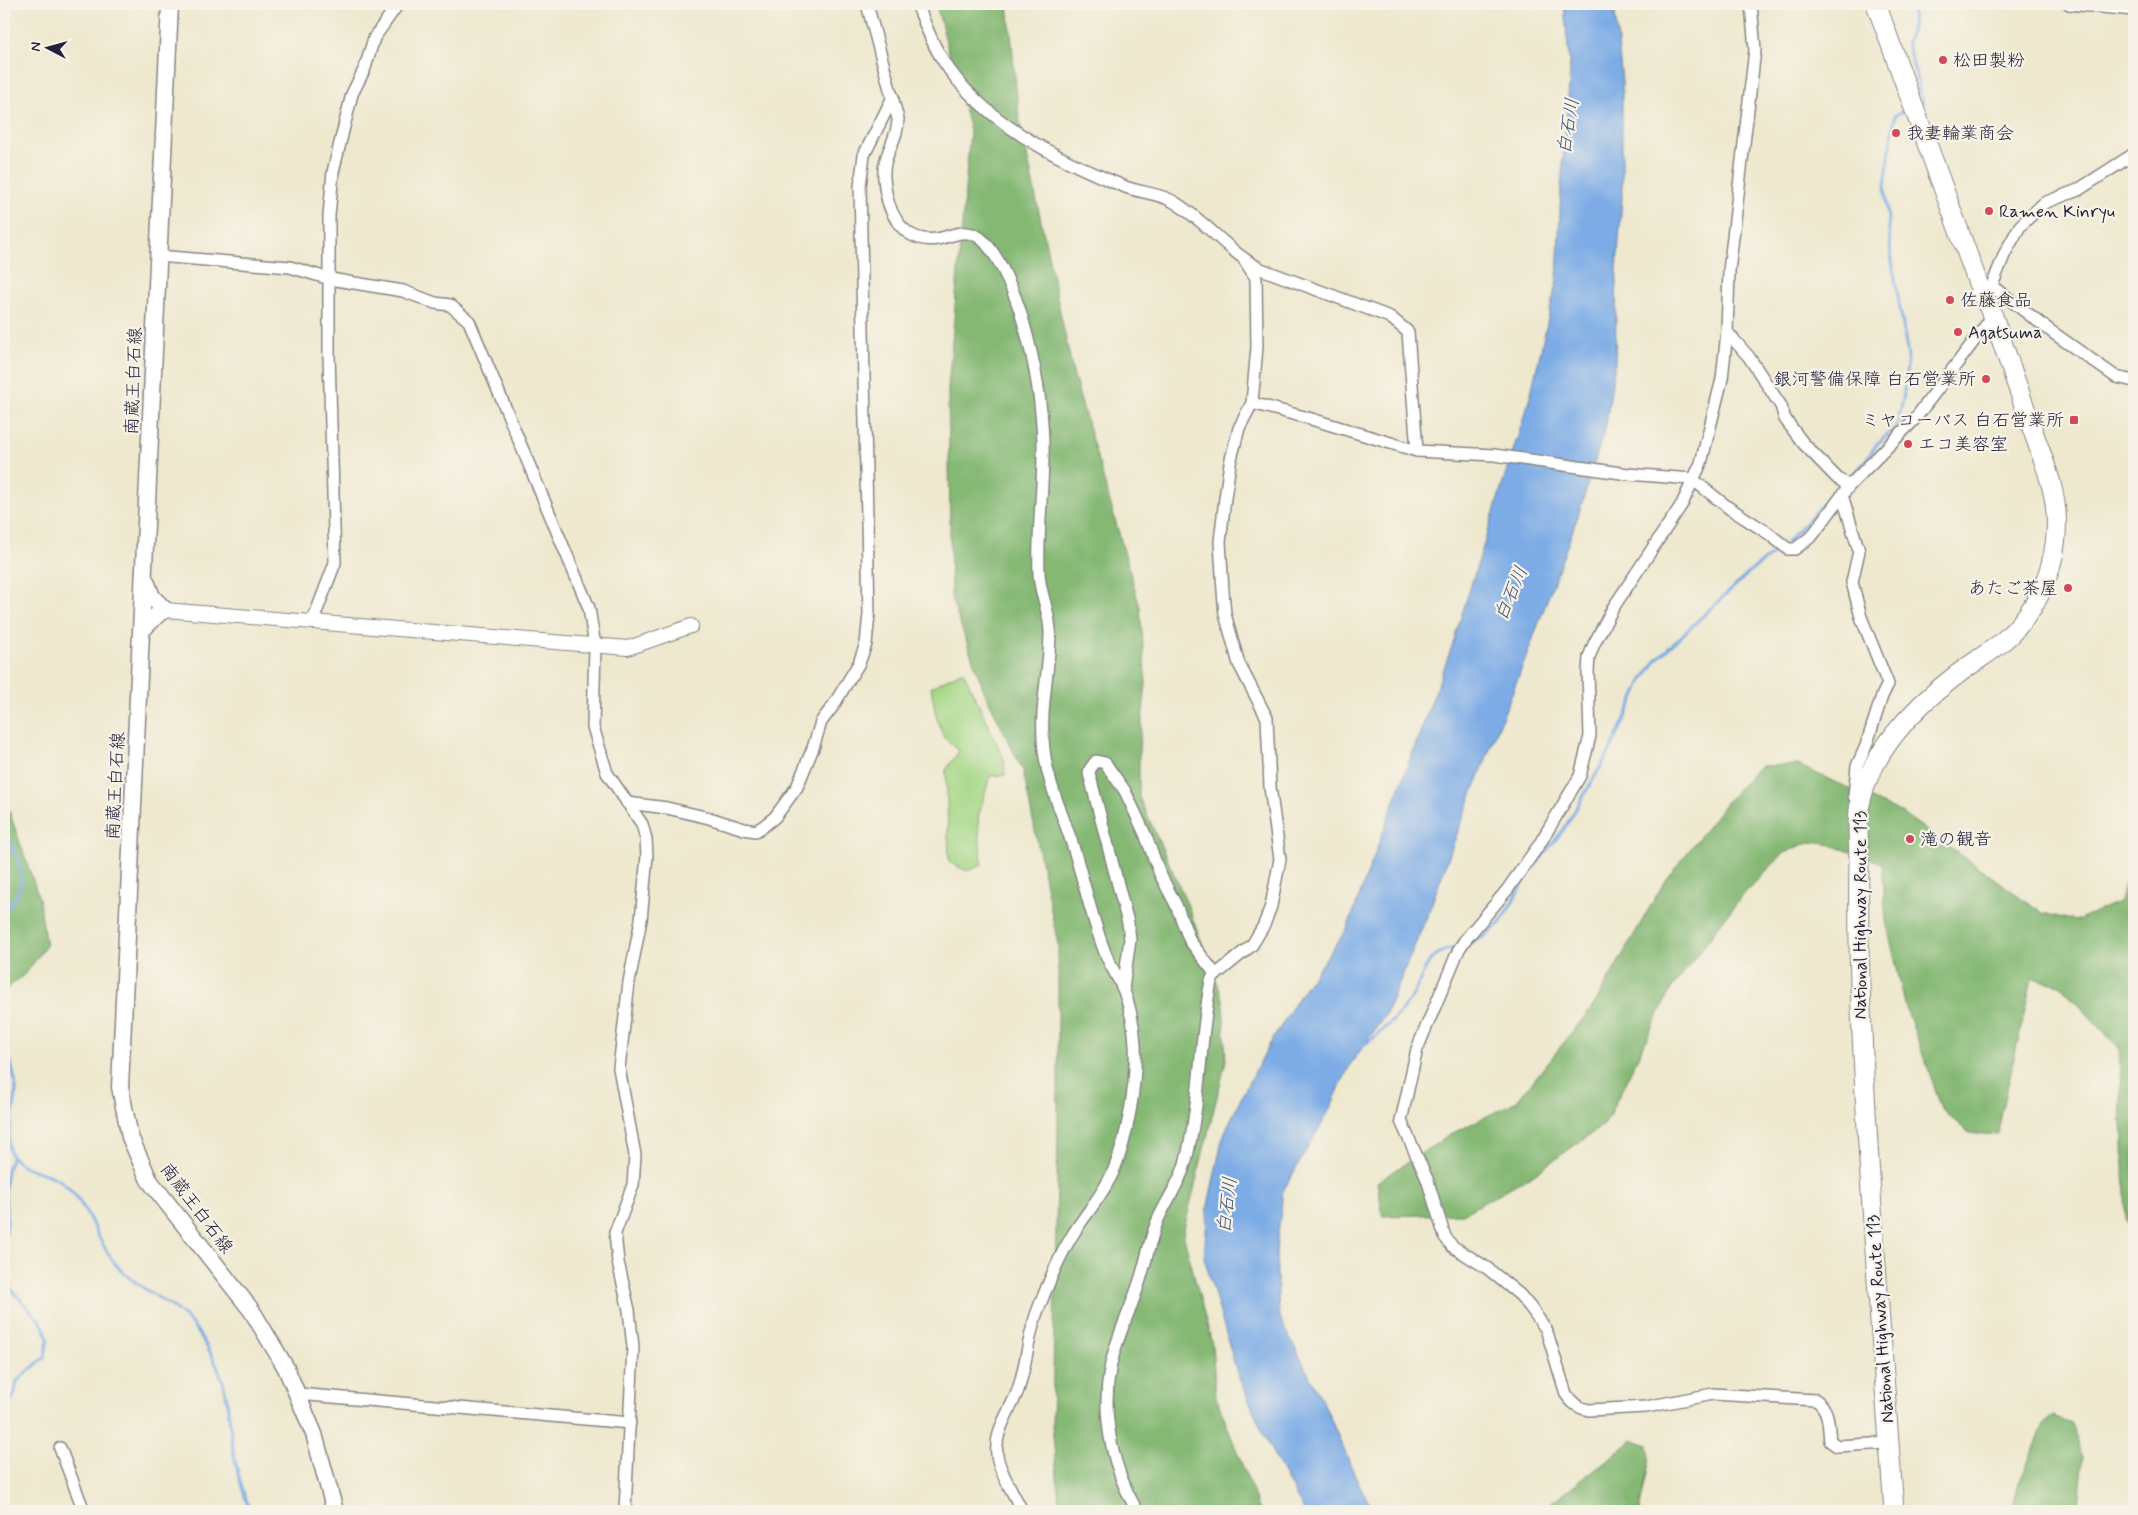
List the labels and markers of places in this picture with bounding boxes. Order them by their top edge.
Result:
place label: 松田製粉 [1953,49,2025,73]
marker: 松田製粉 [1937,54,1949,66]
place label: 我妻輪業商会 [1906,122,2014,146]
marker: 我妻輪業商会 [1890,127,1902,139]
place label: Ramen Kinryu [1999,200,2115,224]
marker: Ramen Kinryu [1983,205,1995,217]
place label: 佐藤食品 [1960,289,2032,313]
marker: 佐藤食品 [1944,294,1956,306]
place label: Agatsuma [1968,321,2043,345]
marker: Agatsuma [1952,326,1964,338]
place label: 銀河警備保障 白石営業所 [1773,368,1976,392]
marker: 銀河警備保障 白石営業所 [1980,373,1992,385]
place label: ミヤコーバス 白石営業所 [1862,409,2064,433]
marker: ミヤコーバス 白石営業所 [2068,414,2080,426]
place label: エコ美容室 [1918,433,2008,457]
marker: エコ美容室 [1902,438,1914,450]
place label: あたご茶屋 [1968,577,2058,601]
marker: あたご茶屋 [2062,582,2074,594]
place label: 滝の観音 [1920,828,1992,852]
marker: 滝の観音 [1904,833,1916,845]

